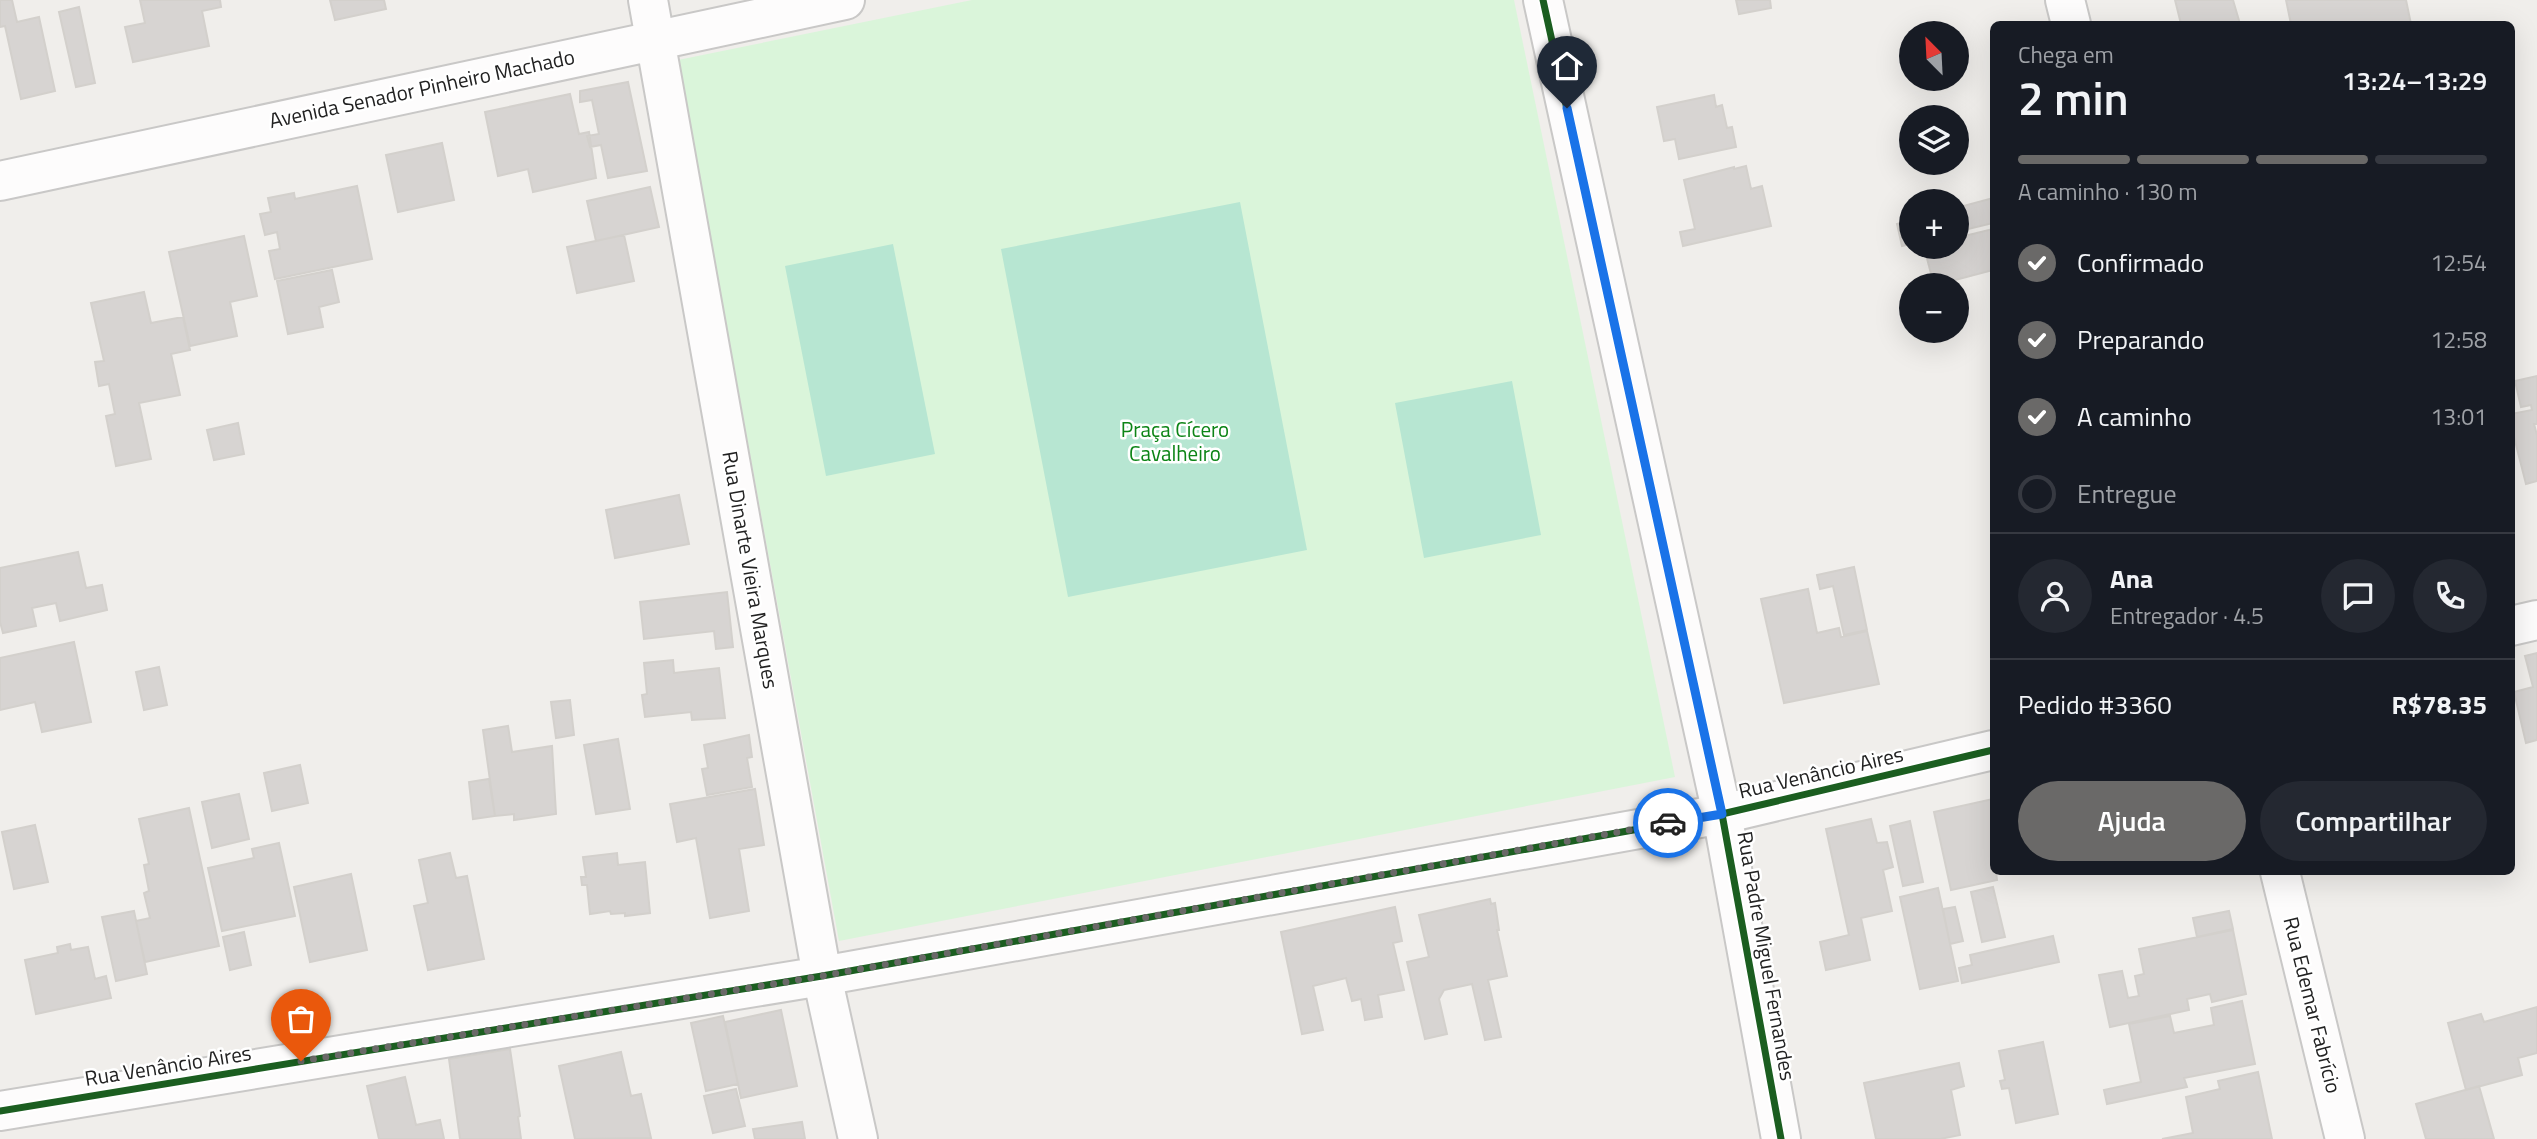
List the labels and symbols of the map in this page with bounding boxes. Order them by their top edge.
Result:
north arrow [1899,21,1969,91]
pin [1537,36,1597,108]
street label: Avenida Senador Pinheiro Machado [266,40,577,136]
park label: Praça Cícero Cavalheiro [1121,413,1229,469]
street label: Rua Dinarte Vieira Marques [714,448,788,691]
street label: Rua Venâncio Aires [1735,737,1906,807]
courier [1633,788,1703,858]
street label: Rua Padre Miguel Fernandes [1729,829,1805,1083]
street label: Rua Edemar Fabrício [2276,913,2350,1096]
pin [271,989,331,1061]
street label: Rua Venâncio Aires [82,1036,254,1094]

